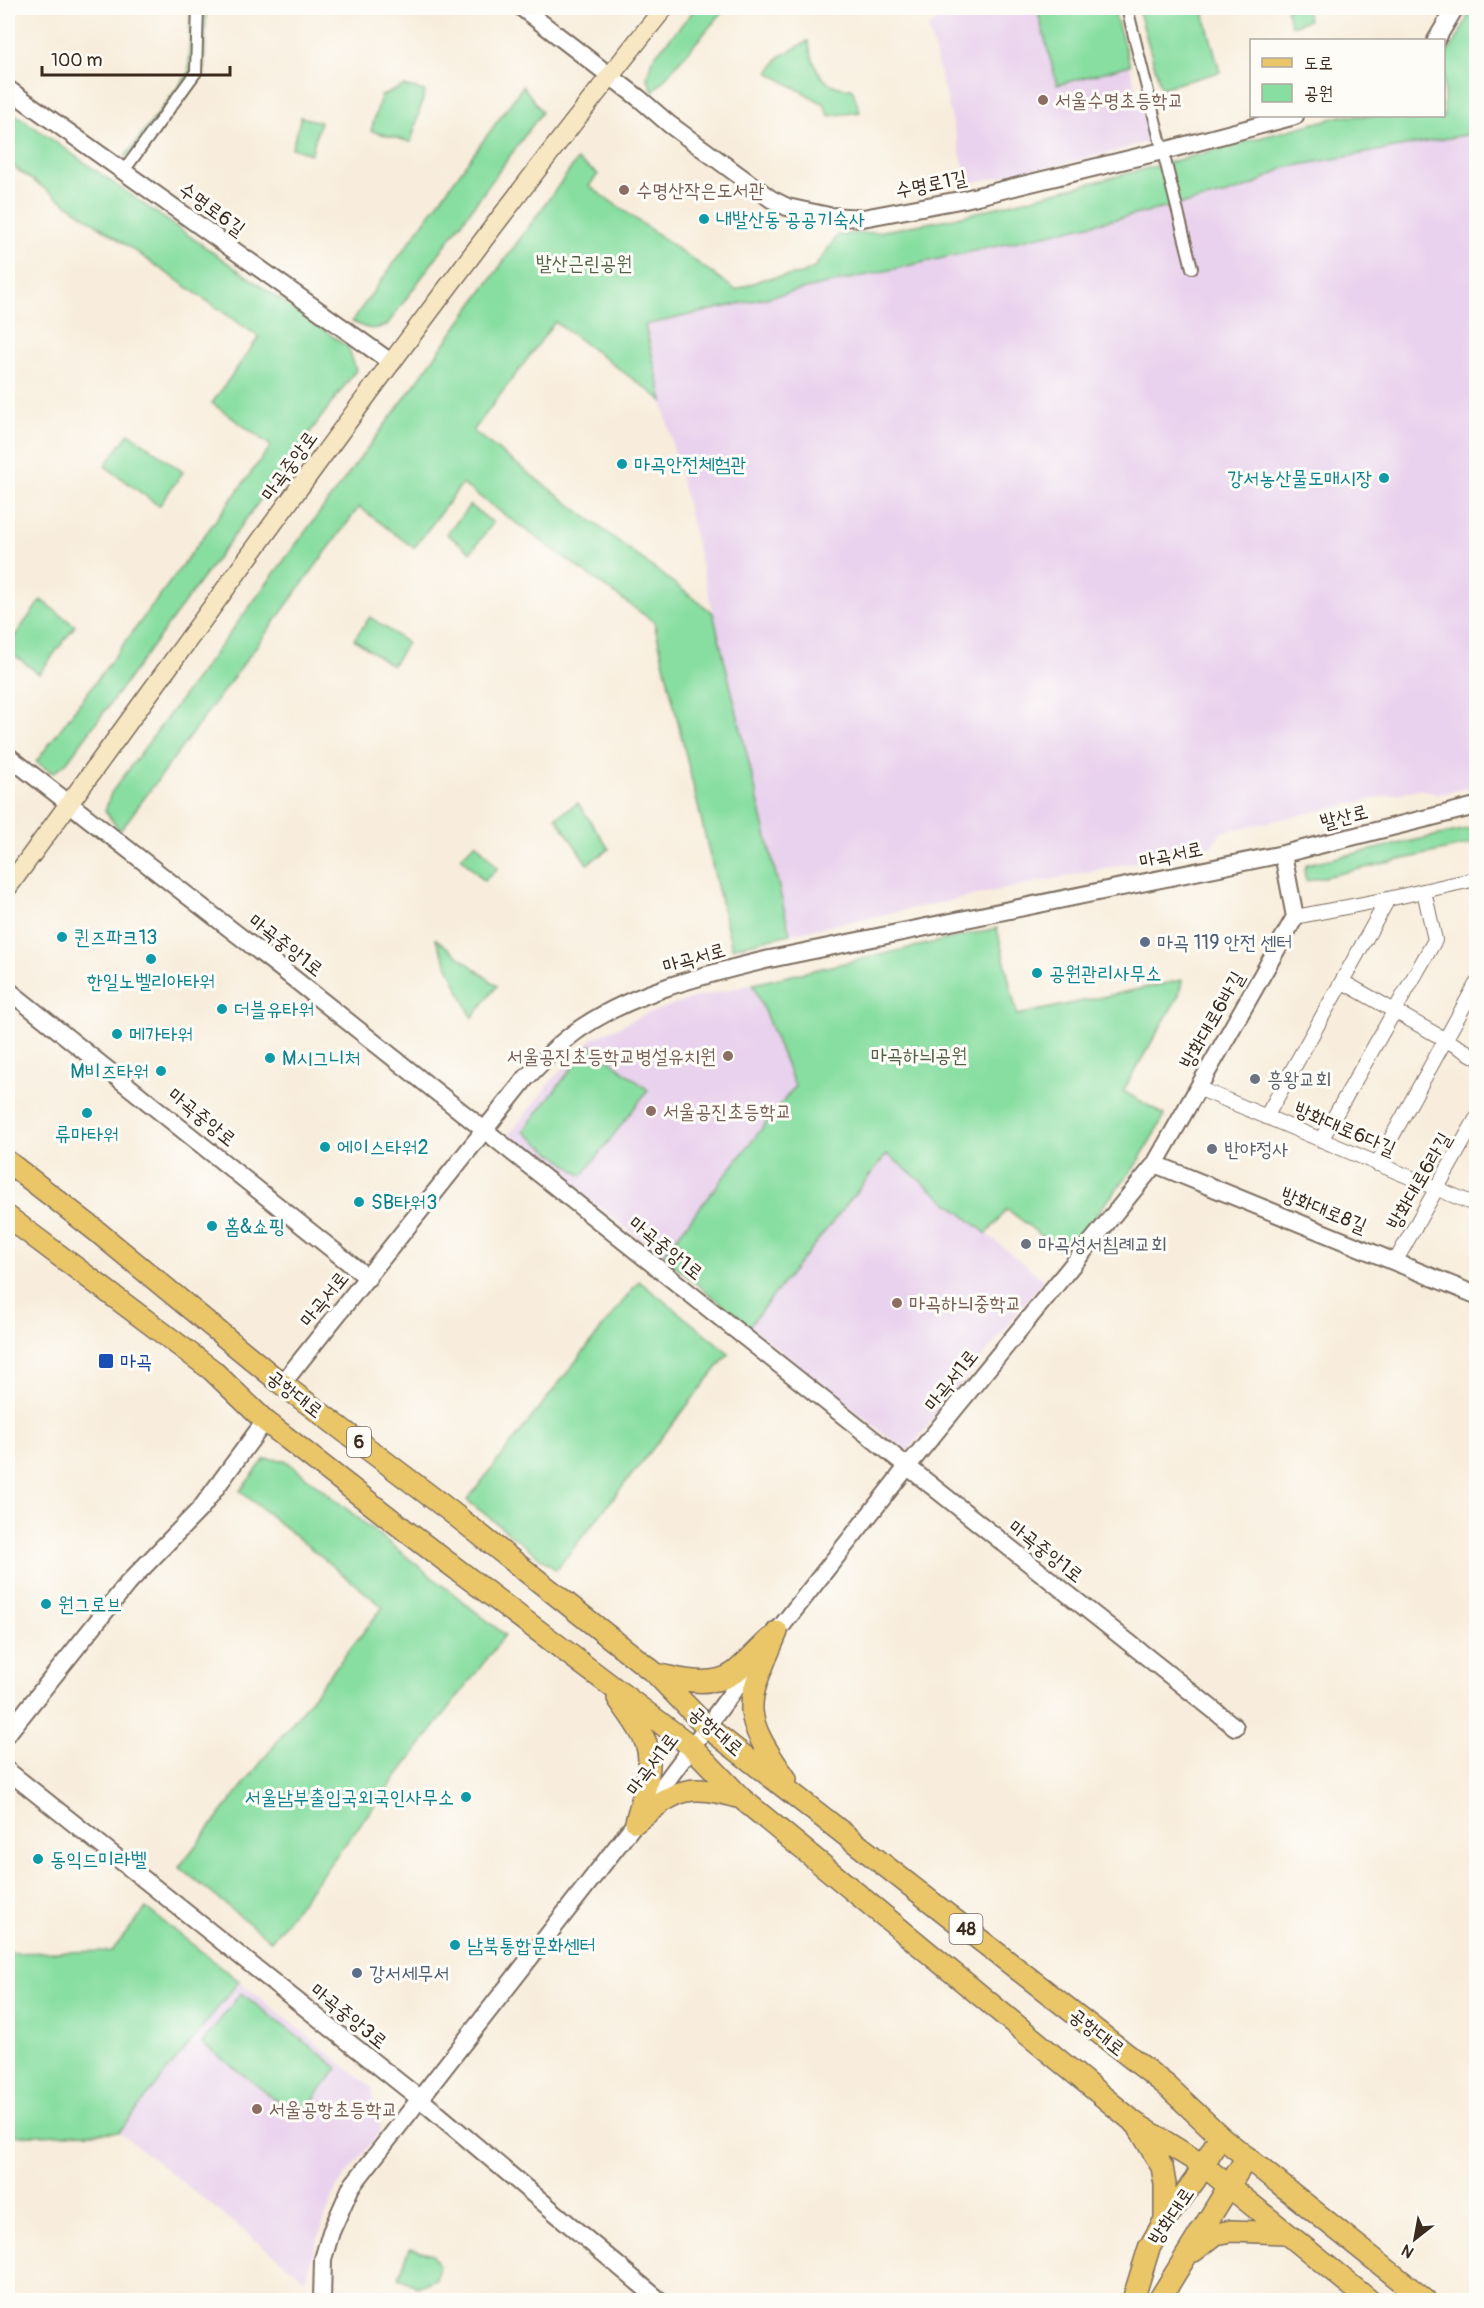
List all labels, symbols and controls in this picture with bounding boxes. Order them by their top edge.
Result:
scale bar [42,39,230,77]
legend [1250,39,1445,117]
text: 100 m [51,49,103,72]
text: 도로 [1304,52,1333,75]
text: 공원 [1304,82,1333,105]
place label: 서울수명초등학교 [1055,88,1184,113]
marker: 서울수명초등학교 [1036,93,1050,107]
street label: 수명로1길 [893,165,969,203]
street label: 수명로6길 [174,177,250,241]
place label: 수명산작은도서관 [636,178,765,203]
marker: 수명산작은도서관 [617,183,631,197]
place label: 내발산동 공공기숙사 [716,207,865,232]
marker: 내발산동 공공기숙사 [697,212,711,226]
park label: 발산근린공원 [536,251,632,276]
street label: 마곡중앙로 [255,426,323,506]
place label: 마곡안전체험관 [634,452,747,477]
marker: 마곡안전체험관 [615,457,629,471]
place label: 강서농산물도매시장 [1227,466,1372,491]
marker: 강서농산물도매시장 [1377,471,1391,485]
street label: 발산로 [1318,799,1370,835]
street label: 마곡서로 [1137,836,1205,874]
street label: 마곡중앙1로 [244,908,328,982]
place label: 퀸즈파크13 [74,925,157,950]
marker: 퀸즈파크13 [55,930,69,944]
place label: 마곡 119 안전 센터 [1157,930,1293,955]
marker: 마곡 119 안전 센터 [1138,935,1152,949]
street label: 마곡서로 [660,937,728,979]
marker: 한일노벨리아타워 [144,952,158,966]
place label: 공원관리사무소 [1049,961,1162,986]
marker: 공원관리사무소 [1030,966,1044,980]
street label: 방화대로6바길 [1174,967,1250,1073]
place label: 한일노벨리아타워 [87,969,215,994]
place label: 더블유타워 [234,997,314,1022]
marker: 더블유타워 [215,1002,229,1016]
place label: 메가타워 [129,1022,193,1047]
marker: 메가타워 [110,1027,124,1041]
park label: 마곡하늬공원 [871,1043,967,1068]
place label: 서울공진초등학교병설유치원 [507,1044,716,1069]
place label: M시그니처 [282,1046,361,1071]
marker: 서울공진초등학교병설유치원 [721,1049,735,1063]
marker: M시그니처 [263,1051,277,1065]
place label: M비즈타워 [70,1059,149,1084]
marker: M비즈타워 [154,1064,168,1078]
place label: 흥왕교회 [1267,1067,1331,1092]
marker: 흥왕교회 [1248,1072,1262,1086]
street label: 마곡중앙로 [163,1082,241,1152]
street label: 방화대로6다길 [1290,1096,1400,1162]
place label: 서울공진초등학교 [663,1099,792,1124]
marker: 서울공진초등학교 [644,1104,658,1118]
marker: 류마타워 [80,1106,94,1120]
place label: 류마타워 [55,1122,119,1147]
street label: 방화대로6라길 [1381,1128,1457,1234]
place label: 에이스타워2 [337,1135,429,1160]
place label: 반야정사 [1224,1137,1288,1162]
marker: 에이스타워2 [318,1140,332,1154]
marker: 반야정사 [1205,1142,1219,1156]
street label: 방화대로8길 [1277,1181,1371,1239]
place label: SB타워3 [371,1190,437,1215]
marker: SB타워3 [352,1195,366,1209]
street label: 마곡중앙1로 [624,1211,708,1285]
place label: 홈&쇼핑 [224,1214,285,1239]
marker: 홈&쇼핑 [205,1219,219,1233]
place label: 마곡성서침례교회 [1038,1232,1167,1257]
marker: 마곡성서침례교회 [1019,1237,1033,1251]
street label: 마곡서로 [294,1266,354,1332]
place label: 마곡하늬중학교 [909,1291,1022,1316]
marker: 마곡하늬중학교 [890,1296,904,1310]
street label: 마곡서1로 [919,1344,983,1416]
place label: 마곡 [120,1349,152,1374]
marker: 마곡 [97,1352,115,1370]
street label: 공항대로 [262,1364,328,1424]
road number: 6 [347,1427,371,1457]
street label: 마곡중앙1로 [1004,1514,1088,1588]
place label: 원그로브 [58,1592,122,1617]
marker: 원그로브 [39,1597,53,1611]
street label: 공항대로 [684,1700,748,1762]
street label: 마곡서1로 [620,1728,684,1800]
place label: 서울남부출입국외국인사무소 [245,1785,454,1810]
marker: 서울남부출입국외국인사무소 [459,1790,473,1804]
place label: 동익드미라벨 [50,1847,147,1872]
marker: 동익드미라벨 [31,1852,45,1866]
road number: 48 [950,1914,982,1944]
place label: 남북통합문화센터 [467,1933,596,1958]
marker: 남북통합문화센터 [448,1938,462,1952]
place label: 강서세무서 [369,1961,449,1986]
marker: 강서세무서 [350,1966,364,1980]
street label: 마곡중앙3로 [306,1977,392,2055]
street label: 공항대로 [1064,2002,1130,2062]
place label: 서울공항초등학교 [269,2097,398,2122]
marker: 서울공항초등학교 [250,2102,264,2116]
street label: 방화대로 [1143,2182,1199,2250]
north arrow [1385,2209,1445,2269]
text: N [1398,2240,1418,2262]

